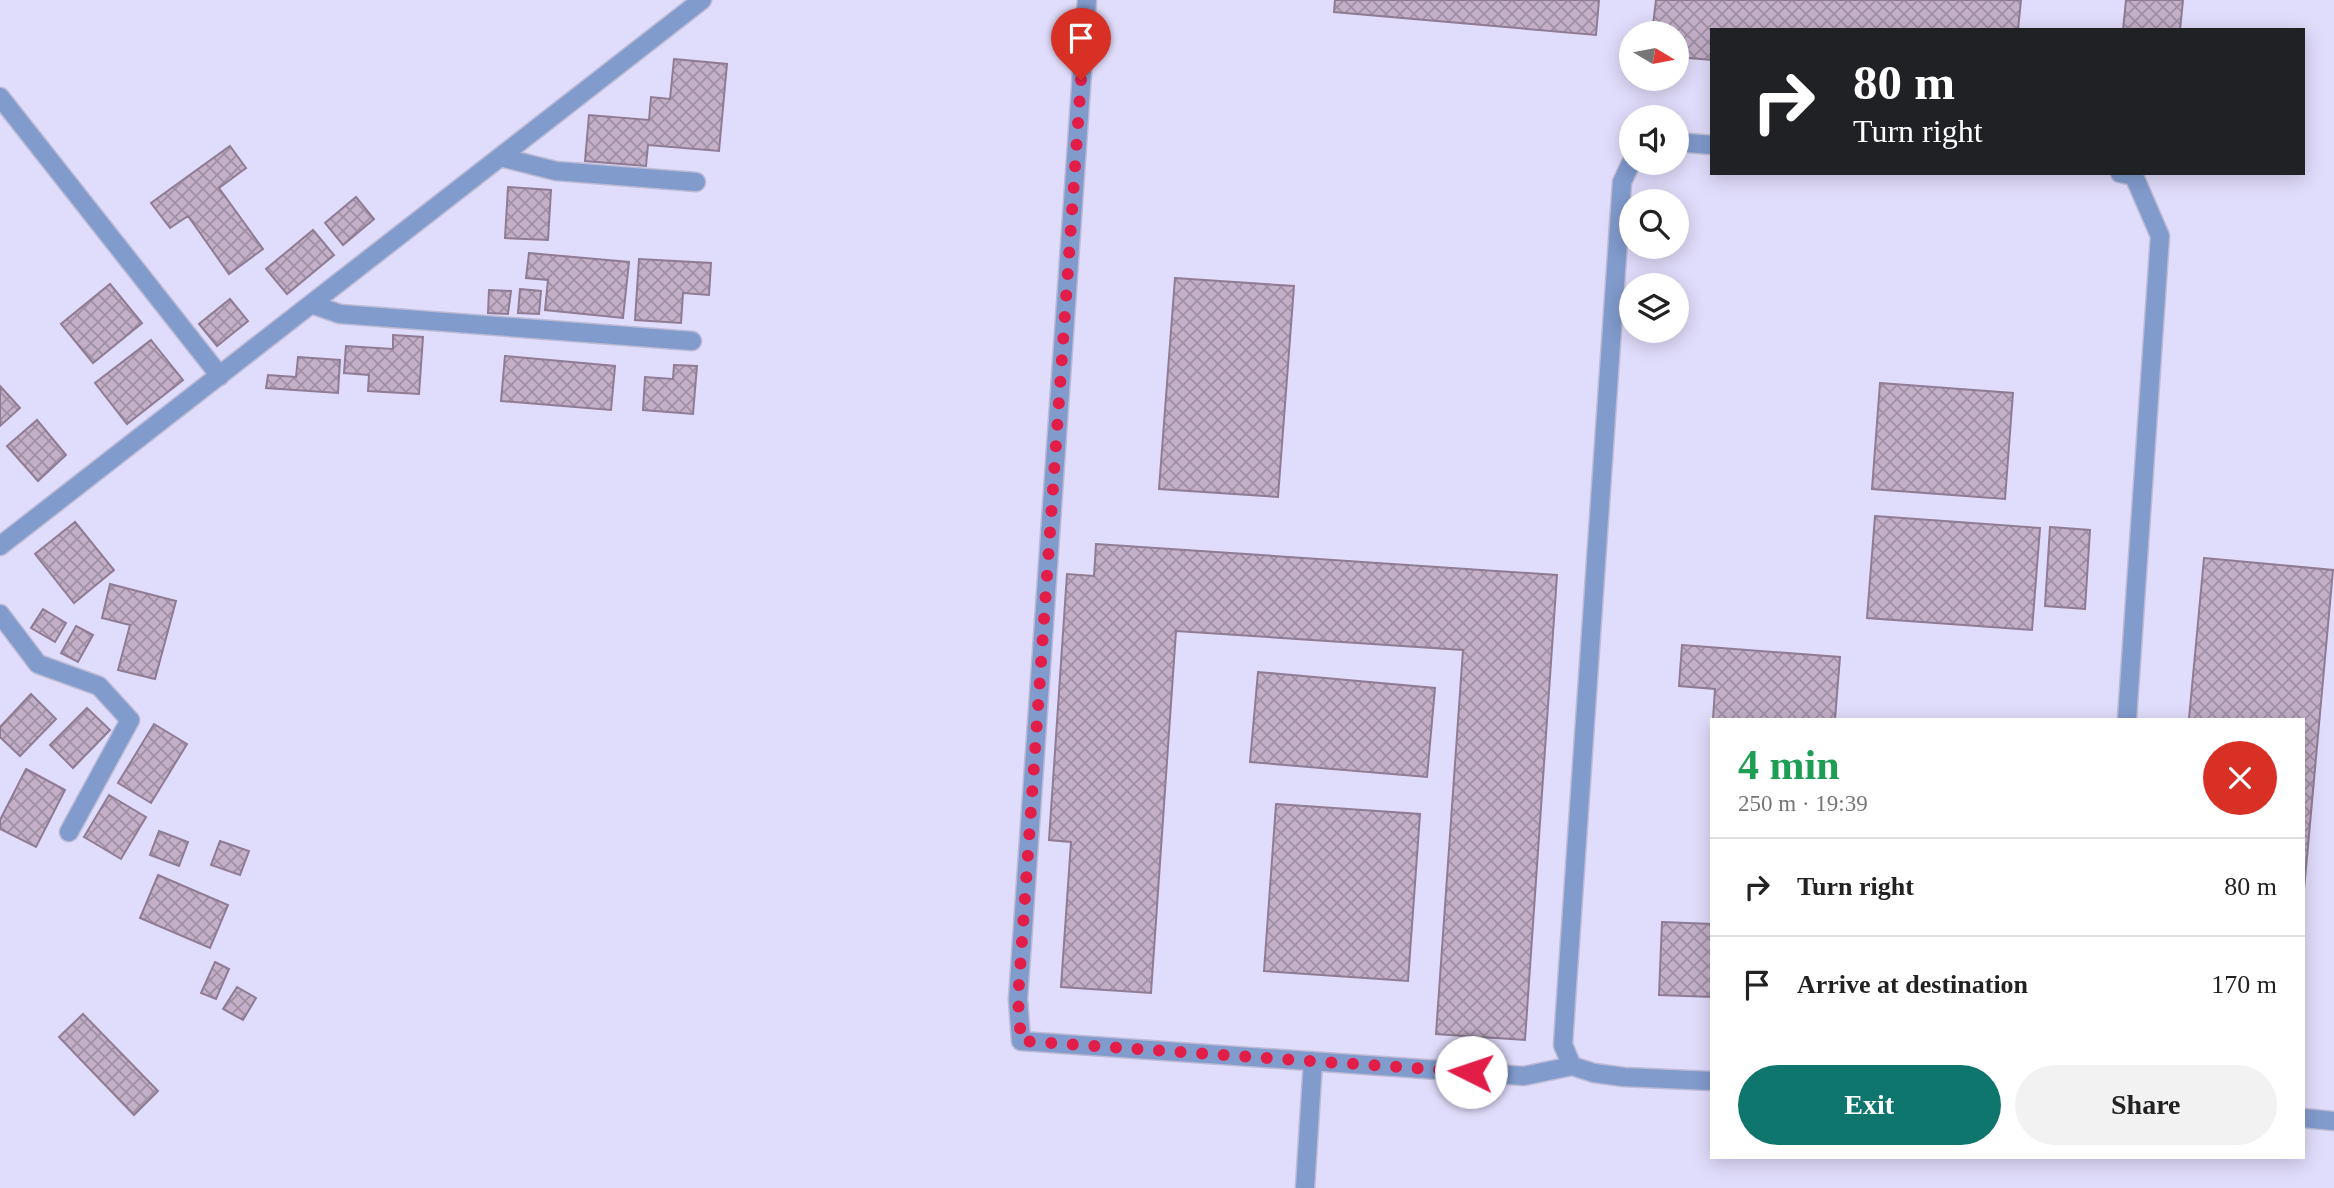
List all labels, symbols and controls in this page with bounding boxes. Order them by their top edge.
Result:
pin [1051,8,1111,80]
icon: arrive [1062,19,1100,57]
north arrow [1619,21,1689,91]
map controls [1619,21,1689,343]
text: 80 m [1853,55,1955,110]
icon: right [1738,56,1829,147]
button: sound [1619,105,1689,175]
text: Turn right [1853,113,1983,149]
button: search [1619,189,1689,259]
button: layers [1619,273,1689,343]
button: close [2203,741,2277,815]
text: 4 min [1738,742,1840,788]
text: 250 m · 19:39 [1738,791,1868,816]
icon: right [1738,868,1776,906]
text: Turn right [1797,872,1914,901]
text: 80 m [2224,872,2277,901]
icon: arrive [1738,966,1776,1004]
text: Arrive at destination [1797,970,2028,999]
text: 170 m [2211,970,2277,999]
position arrow [1434,1035,1508,1109]
button: Exit [1738,1065,2001,1145]
button: Share [2015,1065,2277,1145]

